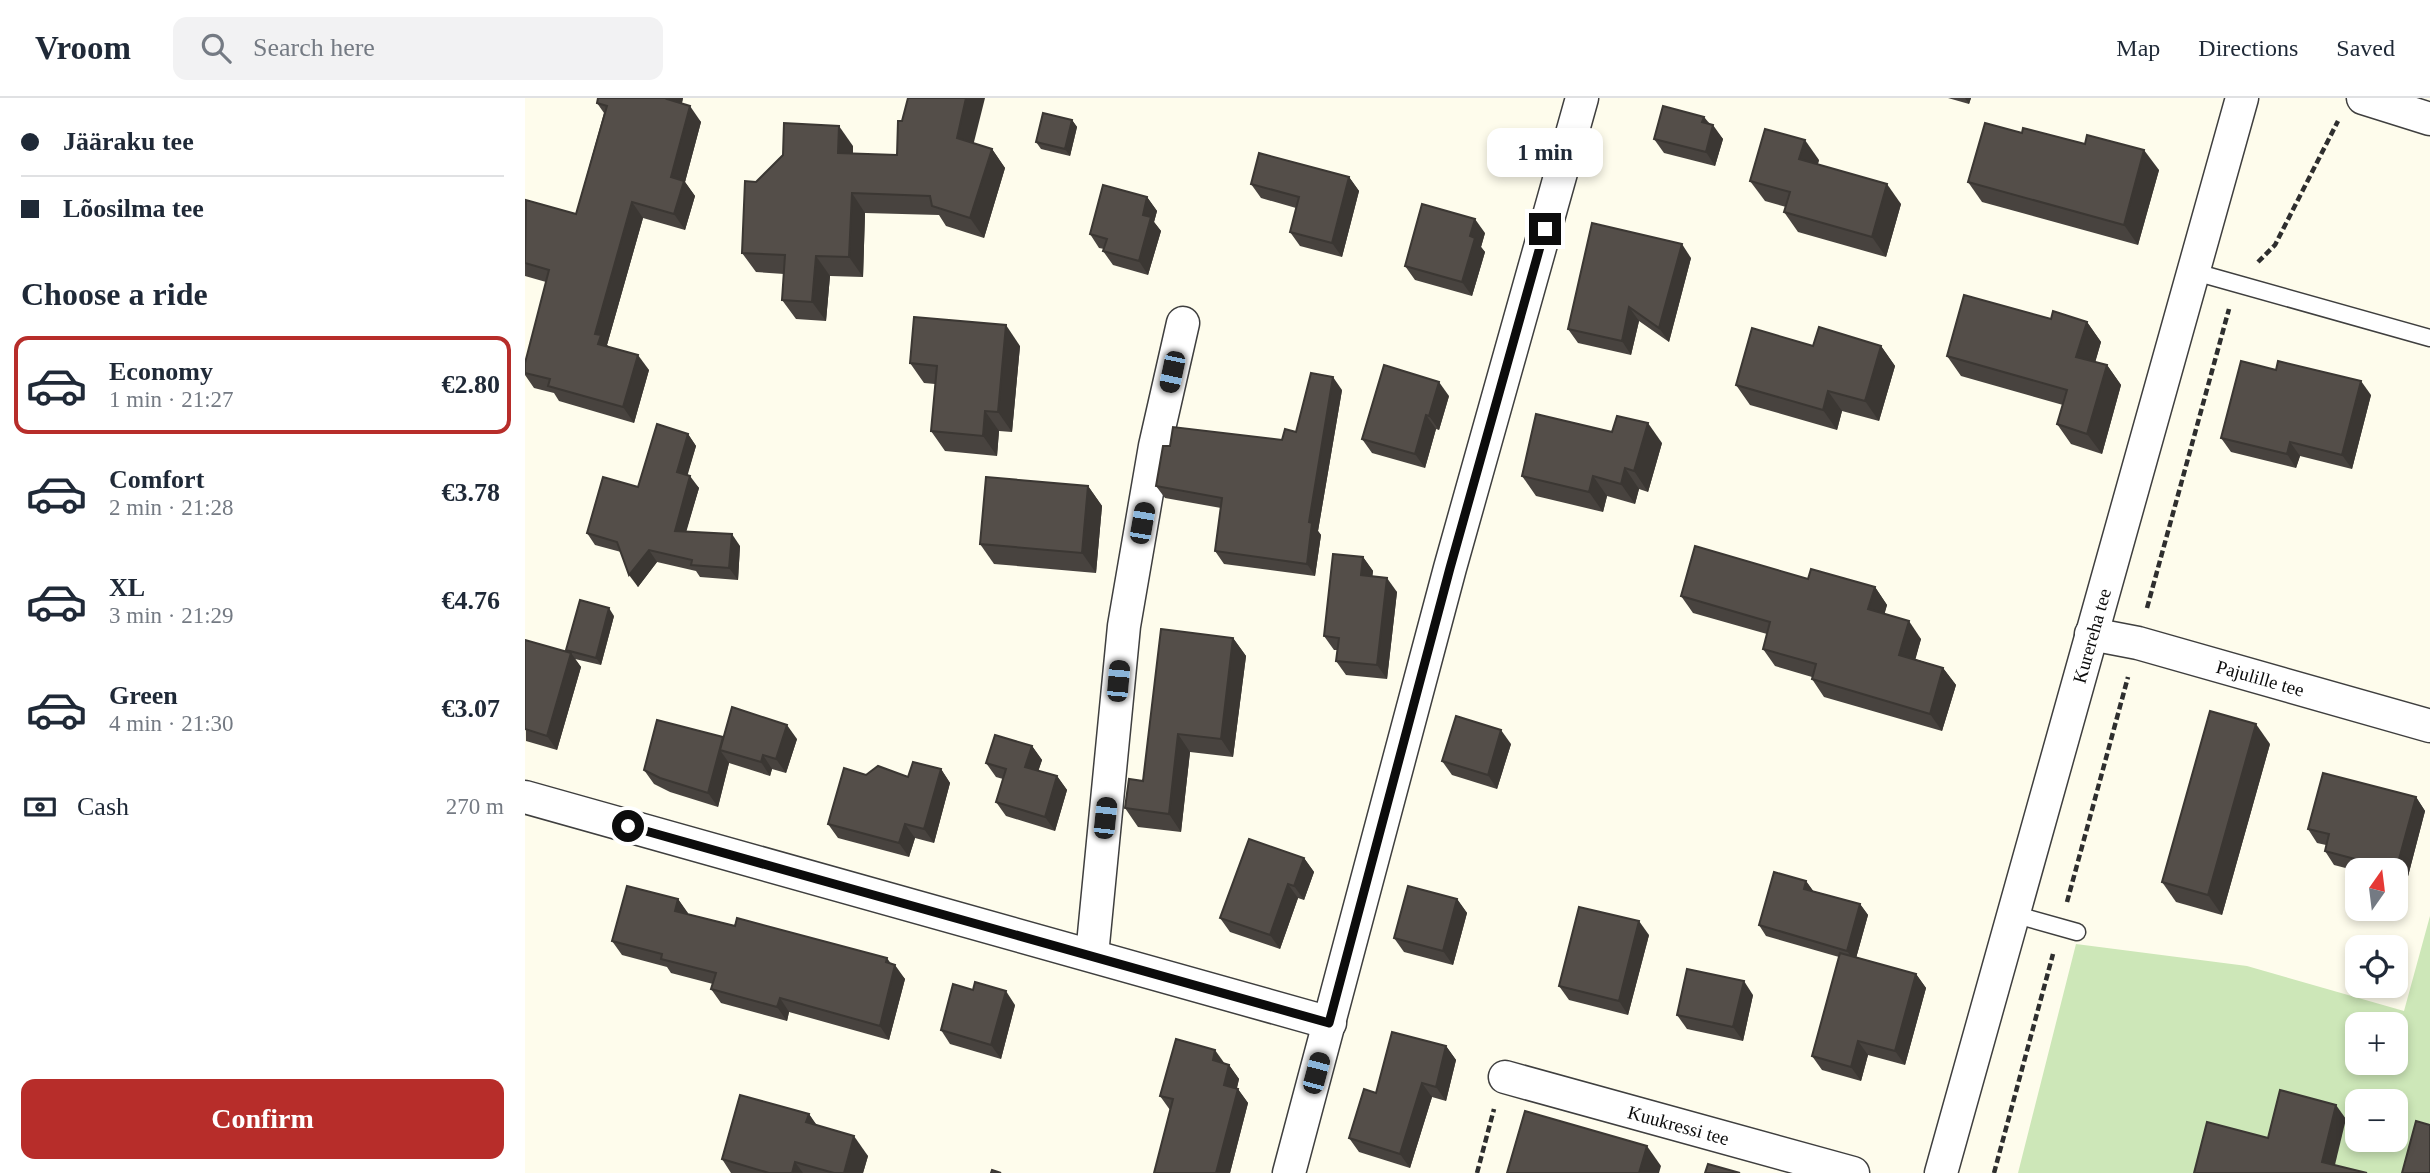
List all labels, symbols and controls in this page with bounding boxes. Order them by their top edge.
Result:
search box [173,17,663,80]
icon: search [197,29,235,67]
text: Vroom [35,30,131,66]
text: Search here [253,33,375,62]
text: Map [2116,35,2160,61]
text: Directions [2198,35,2298,61]
text: Saved [2336,35,2395,61]
text: Jääraku tee [63,127,194,156]
callout: 1 min [1487,128,1603,176]
text: 1 min [1517,140,1573,165]
text: Lõosilma tee [63,194,204,223]
route end [1529,213,1561,245]
text: Choose a ride [21,276,208,312]
car [1158,349,1187,395]
icon: car [25,354,88,417]
text: Economy [109,357,213,386]
text: €2.80 [442,370,500,399]
text: 1 min · 21:27 [109,387,234,412]
icon: car [25,462,88,525]
text: Comfort [109,465,204,494]
text: €3.78 [442,478,500,507]
text: 2 min · 21:28 [109,495,234,520]
car [1129,500,1156,546]
icon: car [25,570,88,633]
text: XL [109,573,145,602]
text: €4.76 [442,586,500,615]
street label: Kurereha tee [2068,586,2115,685]
text: 3 min · 21:29 [109,603,234,628]
street label: Pajulille tee [2214,655,2307,700]
car [1106,659,1131,703]
icon: car [25,678,88,741]
text: Green [109,681,178,710]
text: €3.07 [442,694,500,723]
text: 4 min · 21:30 [109,711,234,736]
icon: cash [21,788,59,826]
text: Cash [77,792,129,821]
text: 270 m [446,794,504,819]
car [1093,796,1118,840]
route start [612,810,644,842]
north arrow [2345,858,2408,920]
map controls [2345,858,2408,1152]
button: locate [2345,935,2408,998]
button: + [2345,1012,2408,1075]
car [1301,1050,1332,1096]
button: Confirm [21,1079,504,1159]
button: − [2345,1089,2408,1152]
street label: Kuukressi tee [1626,1101,1731,1149]

